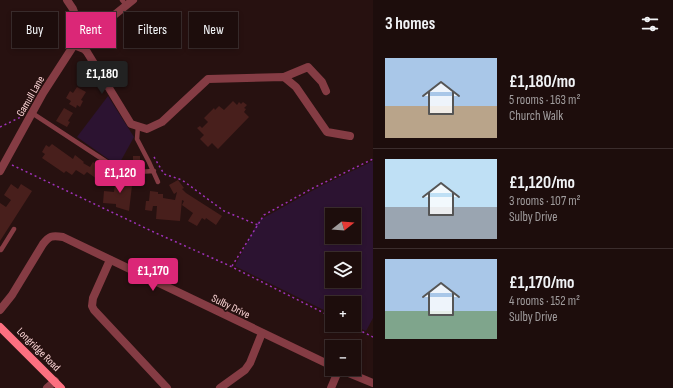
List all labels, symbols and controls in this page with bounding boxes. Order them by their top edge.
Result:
chip: Buy [12,12,58,48]
chip: Rent [66,12,116,48]
chip: Filters [124,12,181,48]
chip: New [189,12,238,48]
icon: filters [639,13,661,35]
text: 3 homes [385,14,435,34]
pin: £1,180 [69,61,135,95]
text: £1,180 [86,66,118,82]
text: £1,180/mo [509,72,575,92]
street label: Gamull Lane [14,74,47,119]
icon: home [417,74,465,122]
text: 5 rooms · 163 m² [509,92,580,108]
text: Church Walk [509,108,563,124]
pin: £1,120 [87,160,153,194]
text: £1,120 [104,165,136,181]
text: £1,120/mo [509,173,575,193]
icon: home [417,175,465,223]
text: 3 rooms · 107 m² [509,193,581,209]
north arrow [325,208,361,244]
map controls [325,208,361,376]
text: Sulby Drive [509,209,558,225]
button: layers [325,252,361,288]
pin: £1,170 [120,258,186,292]
text: £1,170 [137,263,169,279]
text: £1,170/mo [509,273,575,293]
icon: home [417,275,465,323]
street label: Sulby Drive [209,292,252,321]
text: 4 rooms · 152 m² [509,293,580,309]
button: + [325,296,361,332]
text: Sulby Drive [509,309,558,325]
street label: Longridge Road [14,325,63,374]
button: − [325,340,361,376]

